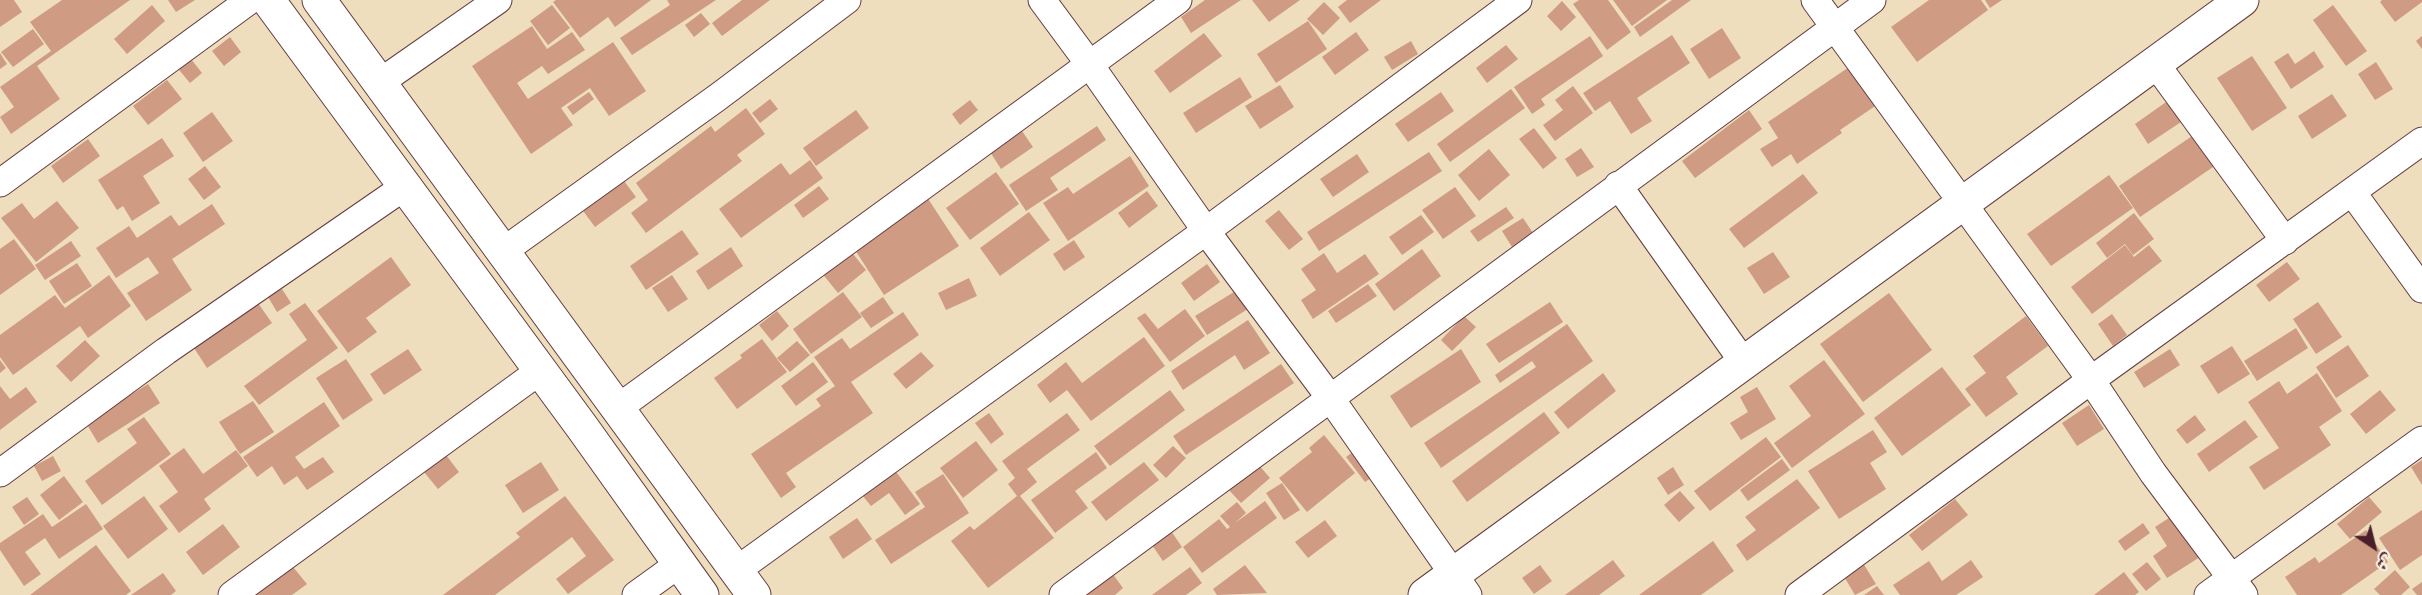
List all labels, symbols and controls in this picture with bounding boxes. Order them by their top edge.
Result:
north arrow [2344,517,2404,577]
text: ش [2373,550,2397,574]

